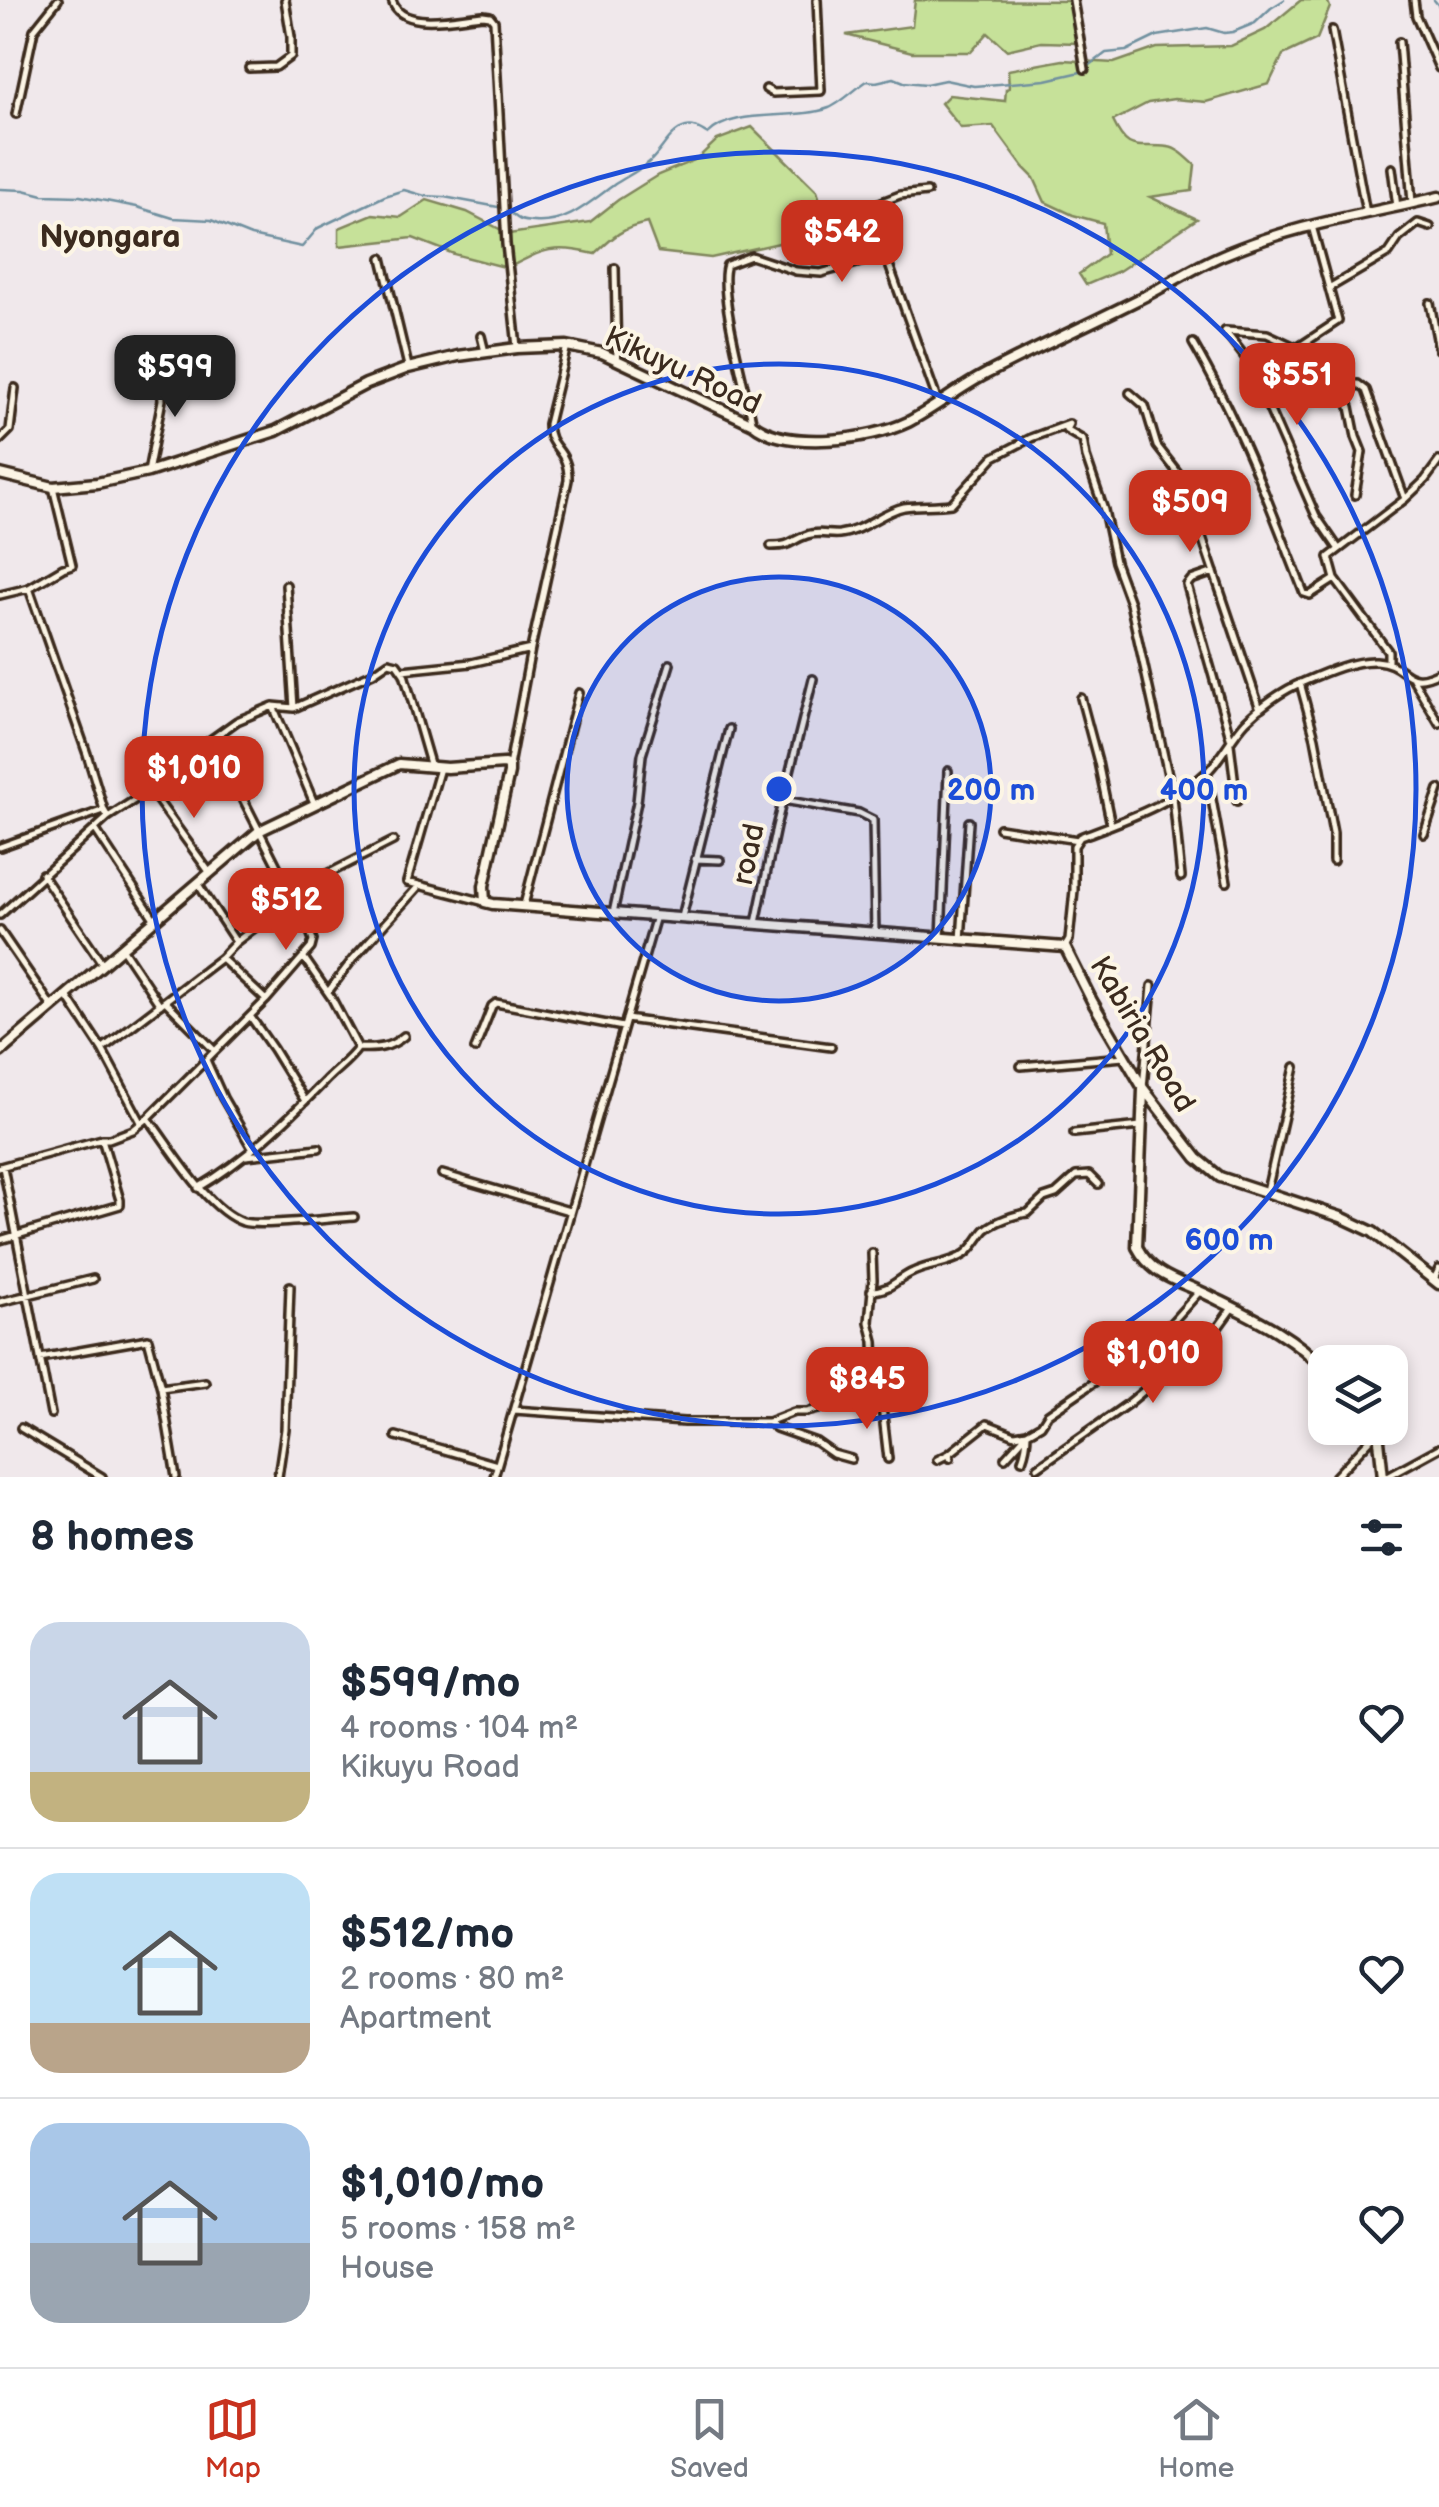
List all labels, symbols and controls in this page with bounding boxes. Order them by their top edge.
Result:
pin: $542 [783,200,901,285]
text: $542 [803,213,881,252]
district label: Nyongara [39,218,181,257]
street label: Kikuyu Road [599,319,767,423]
pin: $599 [116,335,234,420]
pin: $551 [1238,343,1356,428]
text: $599 [136,348,214,387]
text: $551 [1261,356,1333,395]
pin: $509 [1131,470,1249,555]
text: $509 [1151,483,1229,522]
pin: $1,010 [113,736,275,821]
text: $1,010 [146,749,242,788]
centre of rings [761,771,797,807]
text: 200 m [947,773,1035,809]
text: 400 m [1160,773,1248,809]
street label: road [725,820,773,888]
pin: $512 [227,868,345,953]
text: $512 [250,881,322,920]
street label: Kabiria Road [1082,950,1203,1119]
text: 600 m [1184,1223,1274,1259]
pin: $1,010 [1072,1321,1234,1406]
text: $1,010 [1105,1334,1201,1373]
map controls [1308,1345,1408,1445]
button: layers [1308,1345,1408,1445]
pin: $845 [808,1347,926,1432]
text: $845 [828,1360,906,1399]
icon: filters [1354,1510,1409,1565]
text: 8 homes [30,1512,194,1563]
text: $599/mo [340,1658,521,1709]
icon: home [110,1662,230,1782]
icon: heart [1354,1695,1409,1750]
text: 4 rooms · 104 m² [340,1709,578,1748]
text: Kikuyu Road [340,1748,520,1787]
text: $512/mo [340,1909,514,1960]
icon: home [110,1913,230,2033]
icon: heart [1354,1946,1409,2001]
text: 2 rooms · 80 m² [340,1960,564,1999]
text: Apartment [340,1999,491,2038]
text: $1,010/mo [340,2159,544,2210]
icon: home [110,2163,230,2283]
icon: heart [1354,2196,1409,2251]
text: 5 rooms · 158 m² [340,2210,576,2249]
text: House [340,2249,434,2288]
tab: Map [205,2392,261,2485]
tab: Saved [670,2392,749,2485]
tab: Home [1158,2392,1234,2485]

